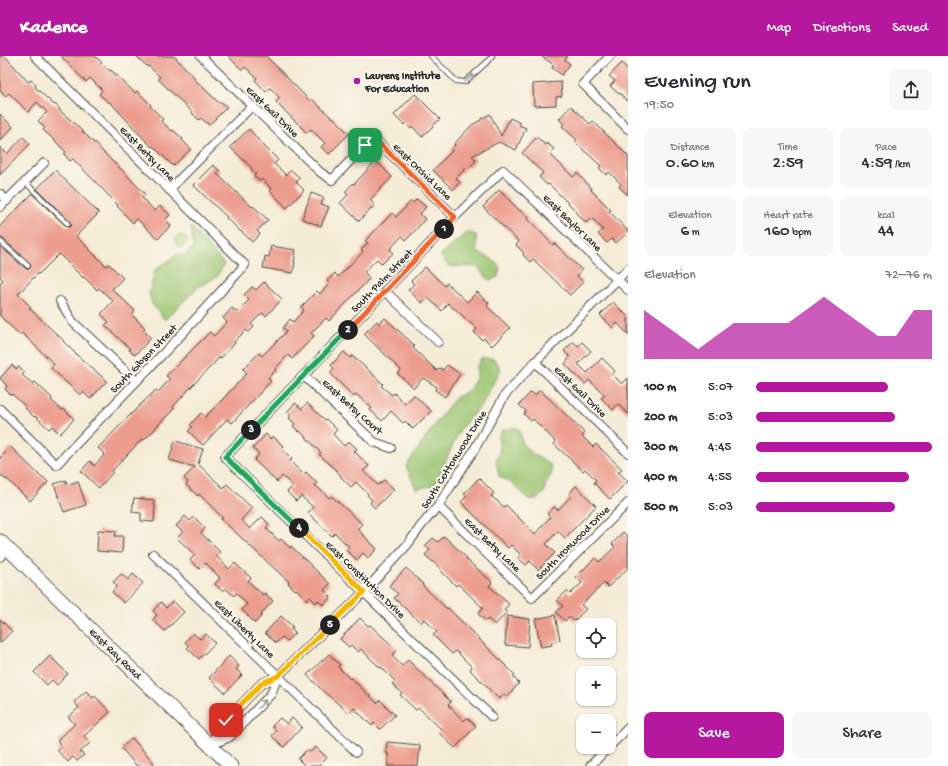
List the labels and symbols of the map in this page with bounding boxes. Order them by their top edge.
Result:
place label: Laurens Institute For Education [364,70,442,96]
one-way arrow [464,73,475,82]
marker: Laurens Institute For Education [352,76,362,86]
street label: East Gail Drive [243,84,301,141]
street label: East Betsy Lane [117,124,177,185]
pin [348,128,382,162]
street label: East Orchid Lane [390,141,454,204]
street label: East Baylor Lane [540,192,604,255]
pin: 1 [434,219,454,239]
street label: South Palm Street [349,246,417,316]
pin: 2 [338,320,358,340]
street label: South Gibson Street [109,321,181,396]
street label: East Gail Drive [551,364,609,421]
street label: East Betsy Court [319,377,385,439]
street label: South Cottonwood Drive [420,408,490,511]
pin: 3 [241,420,261,440]
street label: South Ironwood Drive [534,504,613,583]
street label: East Betsy Lane [461,516,522,575]
pin: 4 [289,518,309,538]
street label: East Constitution Drive [322,539,407,622]
street label: East Liberty Lane [211,598,277,662]
pin: 5 [320,615,340,635]
street label: East Ray Road [86,626,144,683]
one-way arrow [257,699,266,709]
pin [209,703,243,737]

